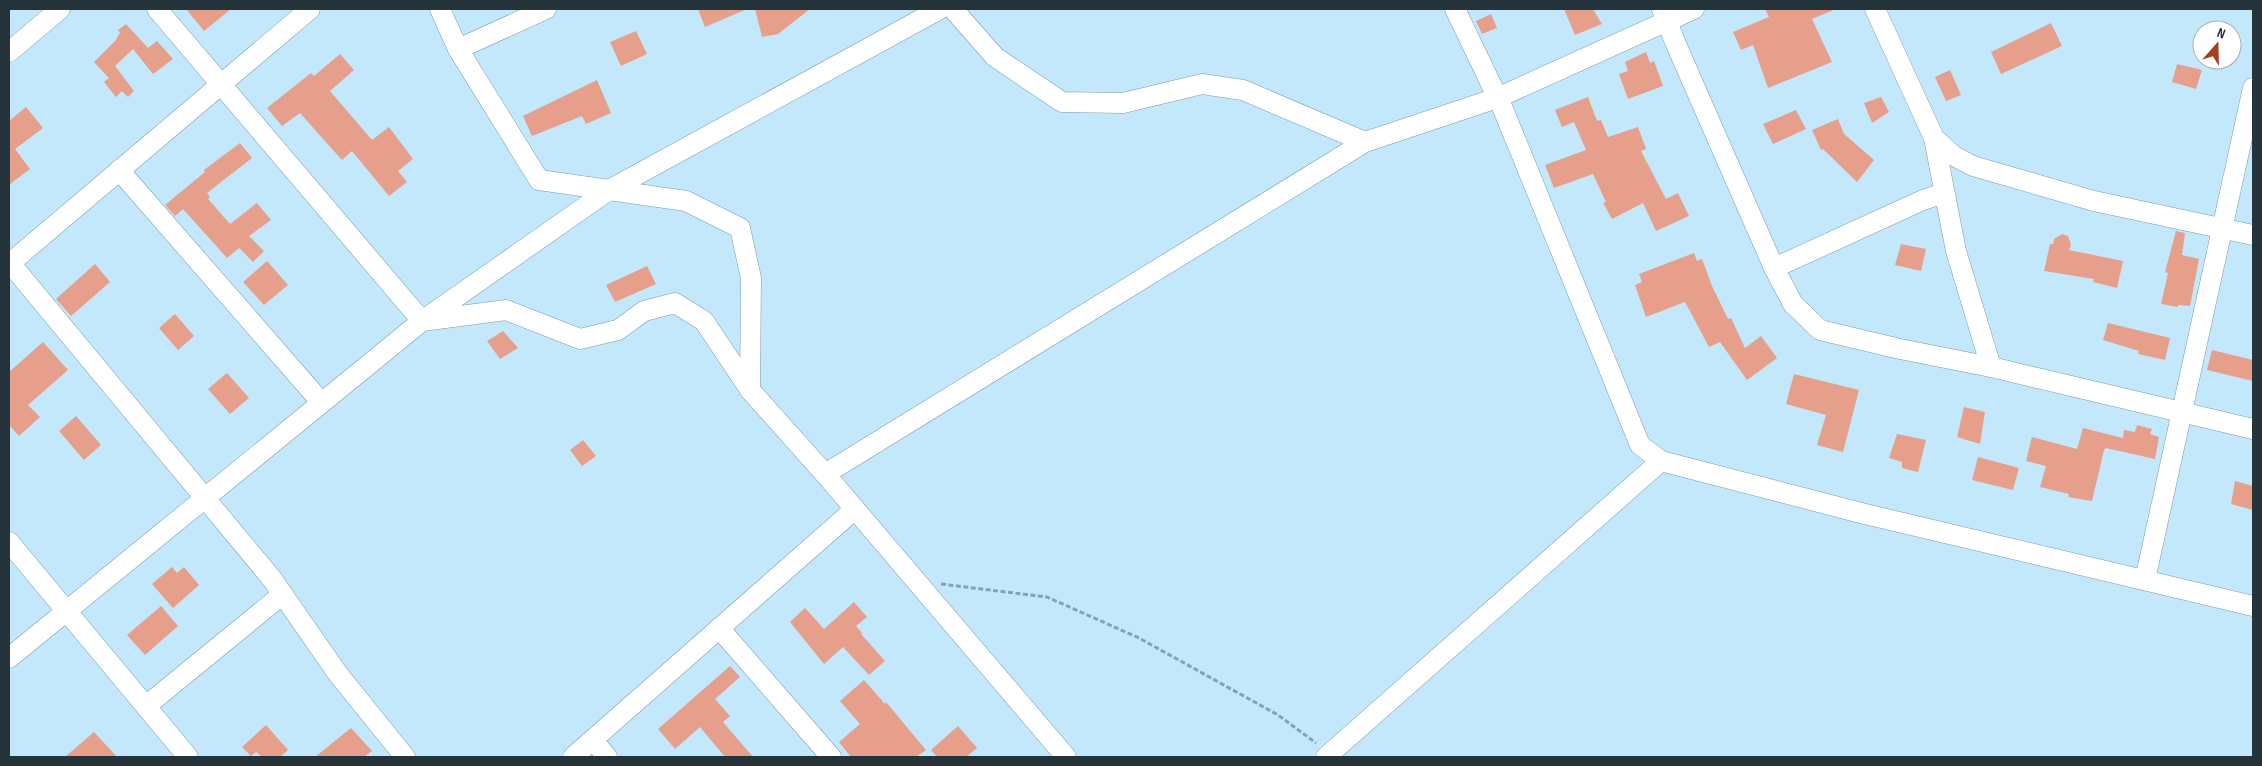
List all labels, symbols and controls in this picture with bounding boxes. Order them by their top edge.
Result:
north arrow [2192,20,2242,70]
text: N [2215,24,2228,43]

